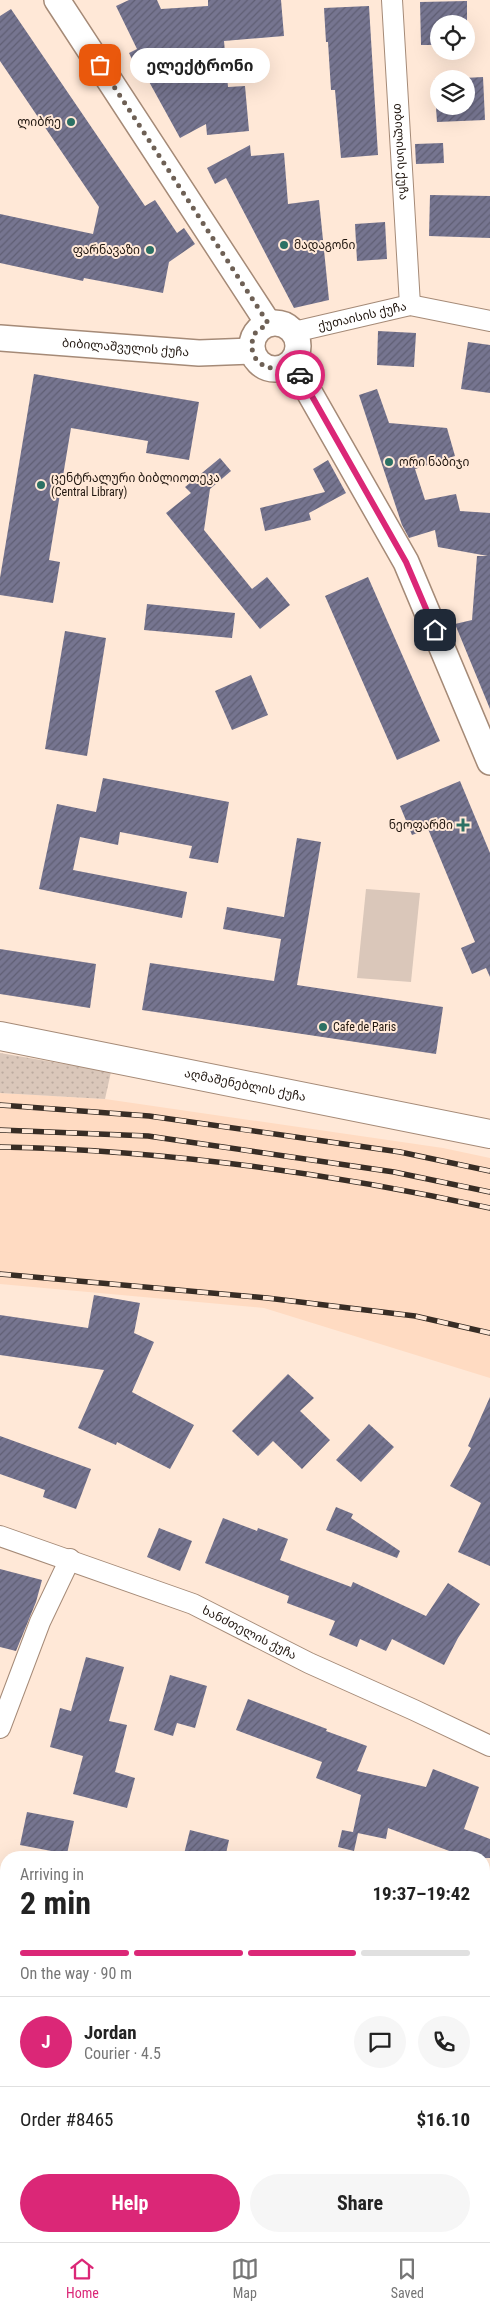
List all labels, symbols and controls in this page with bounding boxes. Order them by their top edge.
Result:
map controls [430,15,475,115]
button: locate [430,15,475,60]
pin [79,44,121,86]
callout: ელექტრონი [130,48,270,82]
icon: bag [86,51,114,79]
text: ელექტრონი [147,56,253,75]
button: layers [430,70,475,115]
street label: თბილისის ქუჩა [391,103,411,201]
place label: ლიბრე [17,115,61,130]
marker: ლიბრე [65,116,77,128]
place label: მადაგონი [294,238,356,253]
marker: მადაგონი [278,239,290,251]
place label: ფარნავაზი [73,243,140,257]
marker: ფარნავაზი [144,244,156,256]
street label: ქუთაისის ქუჩა [316,299,408,333]
street label: ბიბილაშვულის ქუჩა [62,336,190,359]
courier [275,350,325,400]
icon: car [286,361,314,389]
place label: ორი ნაბიჯი [399,455,470,469]
marker: ორი ნაბიჯი [383,456,395,468]
place label: ცენტრალური ბიბლიოთეკა (Central Library) [51,471,220,499]
marker: ცენტრალური ბიბლიოთეკა (Central Library) [35,479,47,491]
pin [414,609,456,651]
icon: home [421,616,449,644]
place label: ნეოფარმი [389,818,453,832]
marker: ნეოფარმი [457,819,469,831]
place label: Cafe de Paris [333,1020,396,1034]
marker: Cafe de Paris [317,1021,329,1033]
street label: აღმაშენებლის ქუჩა [183,1066,307,1104]
street label: ხანძთელის ქუჩა [200,1603,299,1663]
text: Arriving in [20,1865,84,1884]
text: 19:37–19:42 [372,1882,470,1905]
text: 2 min [20,1884,91,1922]
text: On the way · 90 m [20,1964,132,1983]
button: chat [354,2016,406,2068]
button: phone [418,2016,470,2068]
text: Jordan [84,2021,137,2044]
text: J [41,2030,51,2053]
text: Courier · 4.5 [84,2044,161,2063]
text: Order #8465 [20,2108,113,2131]
text: $16.10 [416,2108,470,2131]
button: Help [20,2174,240,2232]
button: Share [250,2174,470,2232]
tab: Home [66,2255,99,2301]
tab: Map [231,2255,259,2301]
tab: Saved [391,2255,424,2301]

